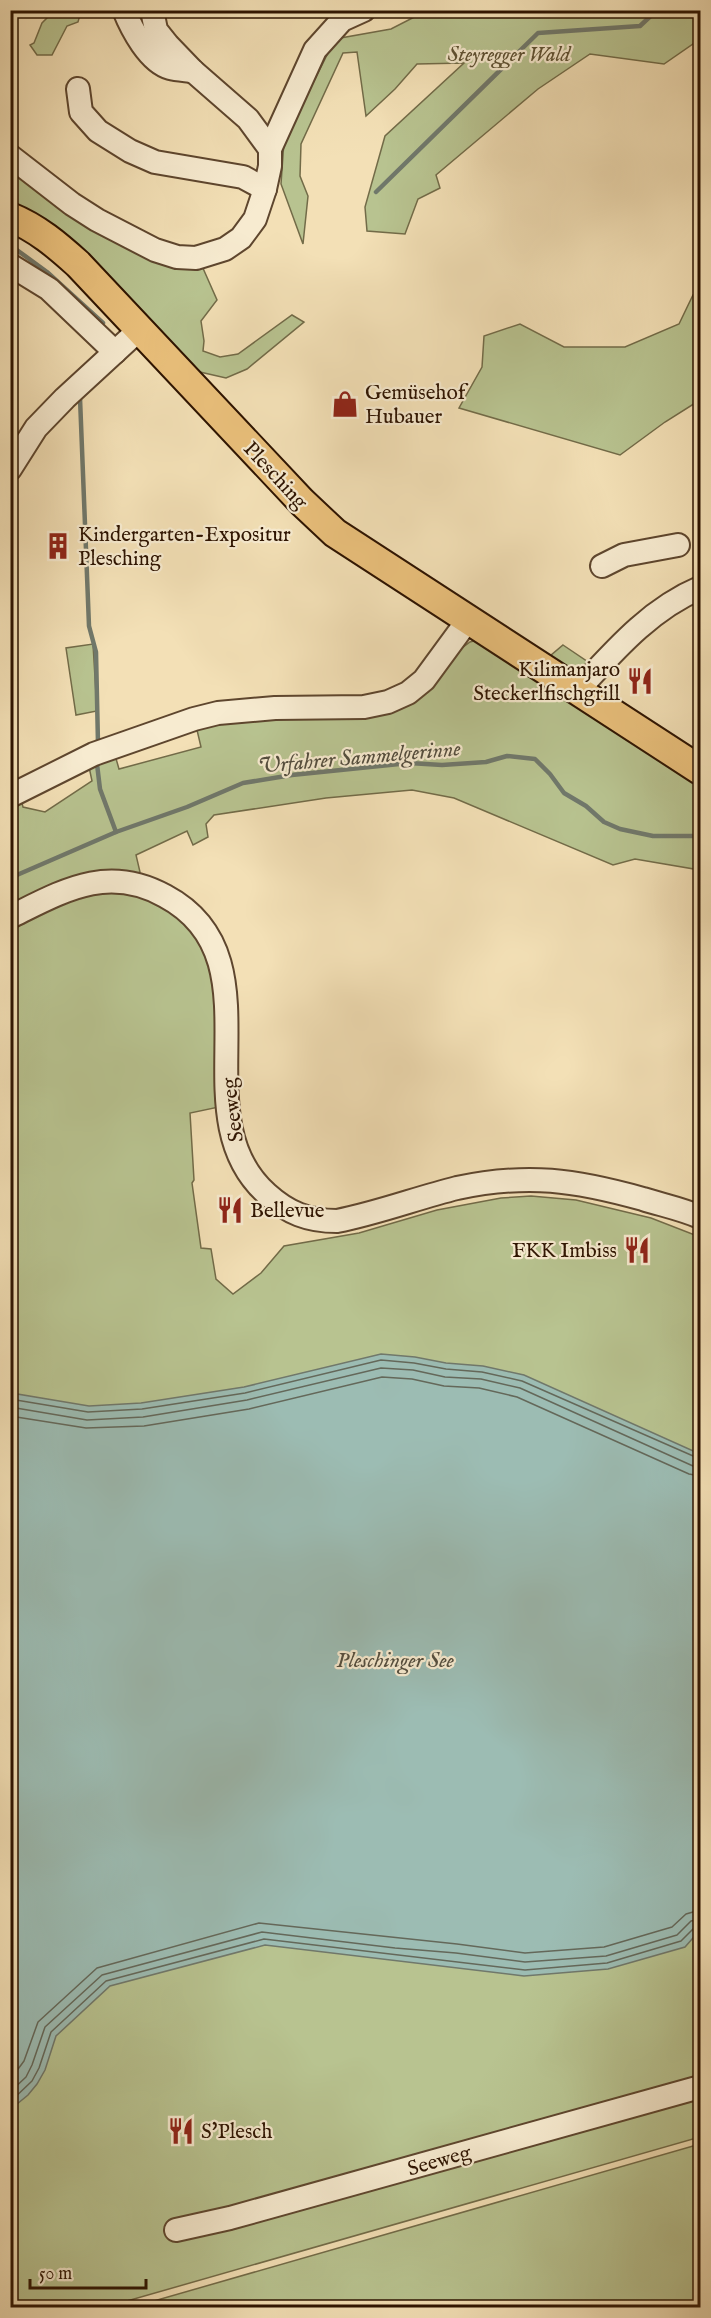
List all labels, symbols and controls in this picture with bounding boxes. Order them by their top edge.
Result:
park label: Steyregger Wald [448,42,573,69]
place label: Gemüsehof Hubauer [365,380,469,431]
shop icon: Gemüsehof Hubauer [330,389,360,419]
street label: Plesching [237,436,314,516]
place label: Kindergarten-Expositur Plesching [78,522,291,573]
building icon: Kindergarten-Expositur Plesching [43,531,73,561]
place label: Kilimanjaro Steckerlfischgrill [473,657,620,708]
restaurant icon: Kilimanjaro Steckerlfischgrill [625,666,655,696]
water label: Urfahrer Sammelgerinne [257,735,462,781]
street label: Seeweg [216,1075,251,1144]
restaurant icon: Bellevue [215,1195,245,1225]
place label: Bellevue [250,1198,325,1225]
restaurant icon: FKK Imbiss [622,1235,652,1265]
place label: FKK Imbiss [512,1238,617,1265]
water label: Pleschinger See [336,1647,454,1675]
restaurant icon: S'Plesch [166,2116,196,2146]
place label: S'Plesch [201,2119,273,2146]
street label: Seeweg [405,2139,475,2183]
scale bar [30,2252,146,2290]
text: 50 m [39,2263,72,2286]

